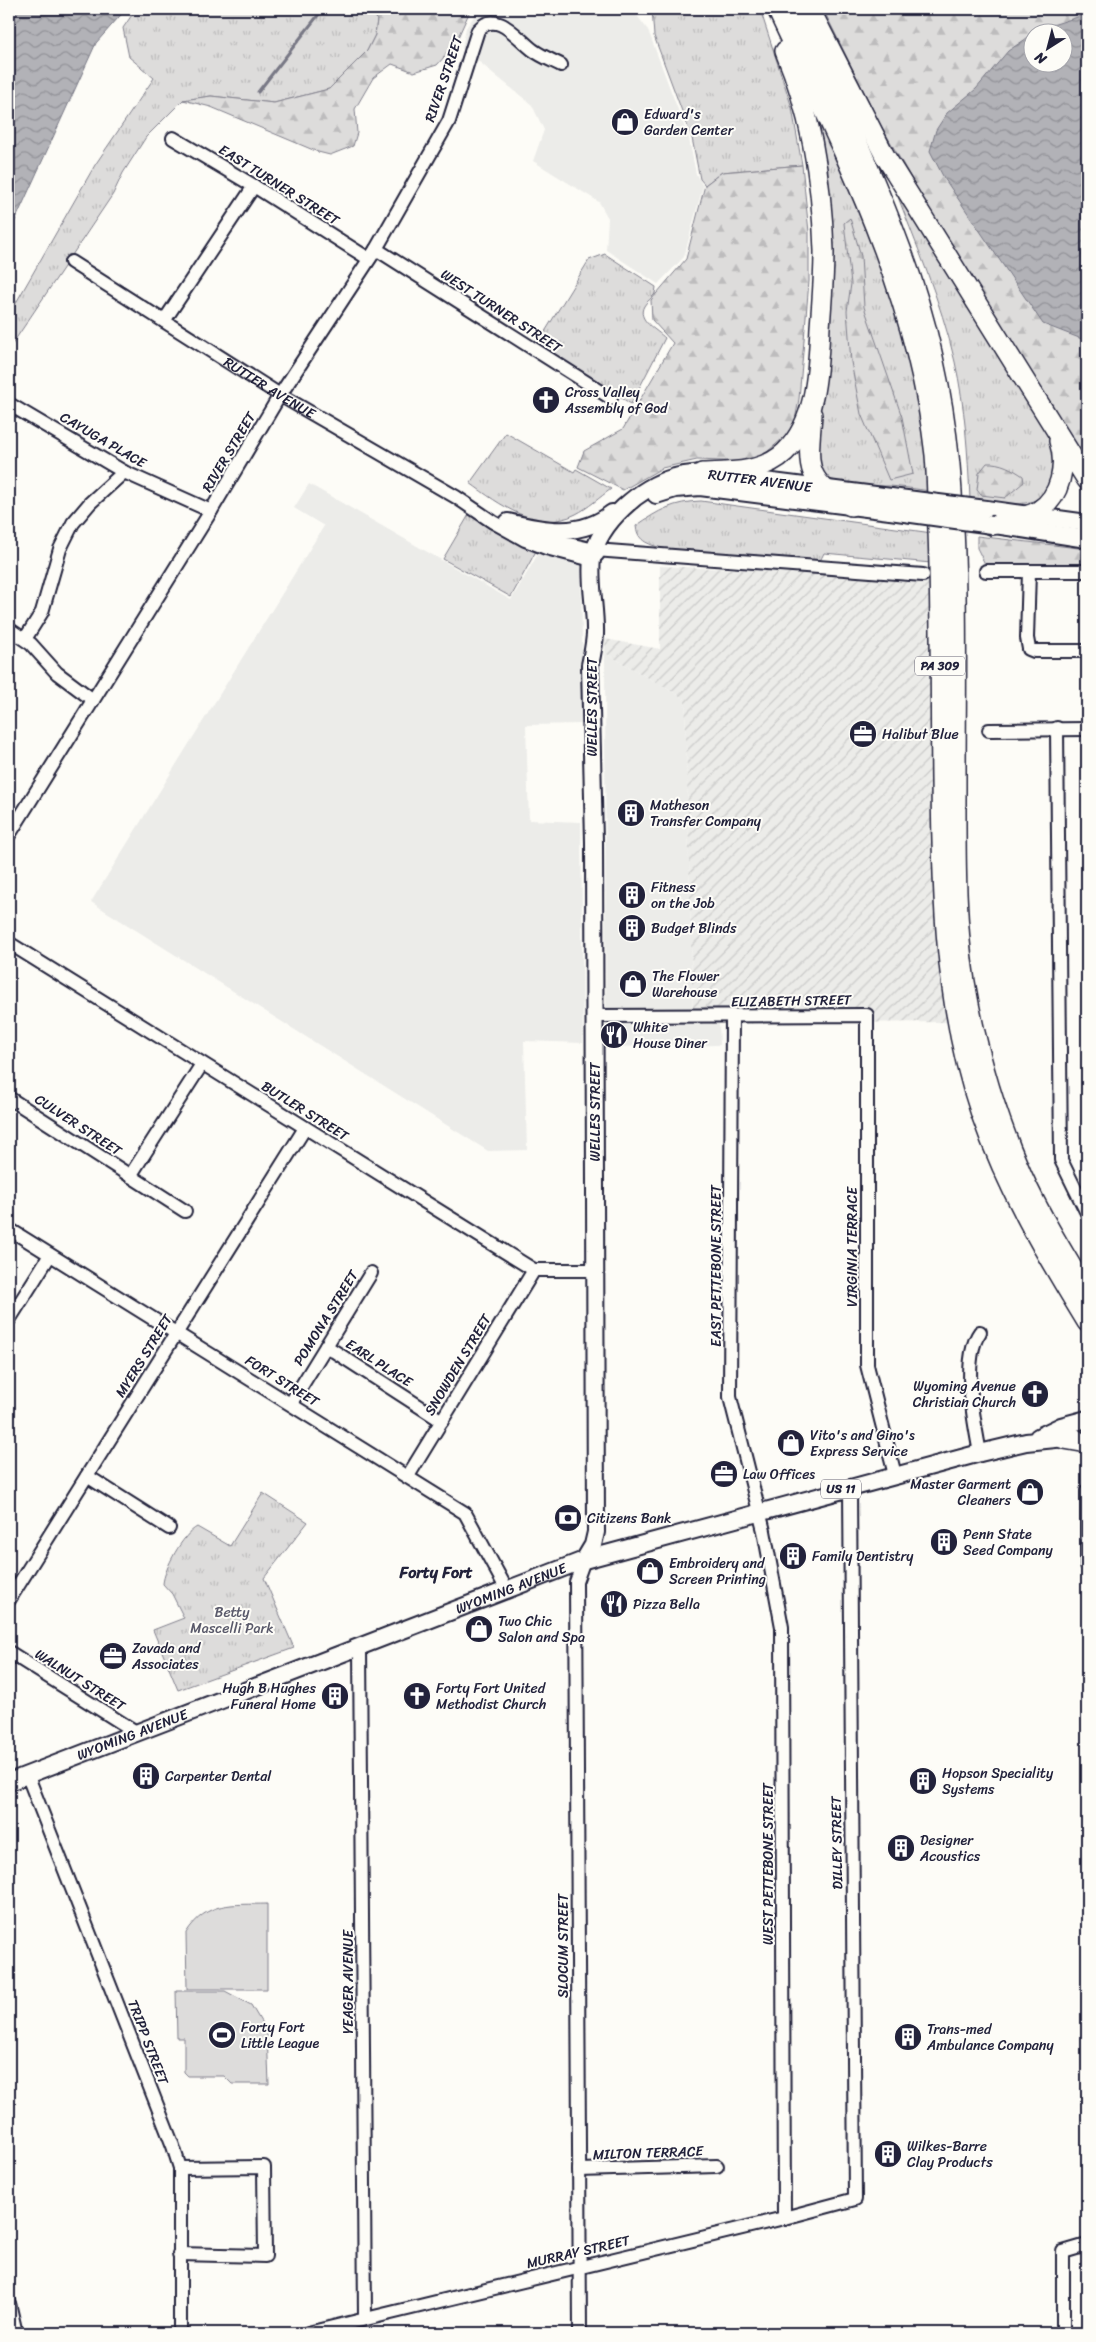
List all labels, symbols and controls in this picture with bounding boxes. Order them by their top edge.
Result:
north arrow [1024,22,1074,72]
street label: RIVER STREET [418,31,471,126]
text: N [1029,45,1053,72]
place label: Edward's Garden Center [644,102,735,143]
shop icon: Edward's Garden Center [610,107,640,137]
street label: EAST TURNER STREET [214,138,345,233]
street label: WEST TURNER STREET [435,262,568,361]
street label: RUTTER AVENUE [219,350,321,426]
place label: Cross Valley Assembly of God [564,380,669,421]
church icon: Cross Valley Assembly of God [531,385,561,415]
street label: CAYUGA PLACE [55,405,152,476]
street label: RIVER STREET [195,406,264,497]
street label: RUTTER AVENUE [707,461,814,499]
street label: WELLES STREET [580,656,605,756]
road number: PA 309 [915,656,965,676]
office icon: Halibut Blue [848,719,878,749]
place label: Halibut Blue [882,722,959,747]
place label: Matheson Transfer Company [650,793,762,834]
building icon: Matheson Transfer Company [616,798,646,828]
place label: Fitness on the Job [651,875,715,916]
building icon: Fitness on the Job [617,880,647,910]
building icon: Budget Blinds [617,913,647,943]
place label: Budget Blinds [651,916,737,941]
place label: The Flower Warehouse [652,964,720,1005]
shop icon: The Flower Warehouse [618,969,648,999]
street label: ELIZABETH STREET [731,987,852,1015]
place label: White House Diner [633,1015,708,1056]
restaurant icon: White House Diner [599,1020,629,1050]
street label: WELLES STREET [583,1061,608,1161]
street label: BUTLER STREET [256,1074,355,1149]
street label: CULVER STREET [29,1087,128,1164]
street label: EAST PETTEBONE STREET [704,1183,729,1347]
street label: VIRGINIA TERRACE [840,1186,865,1307]
street label: POMONA STREET [286,1264,366,1371]
street label: MYERS STREET [108,1308,180,1403]
street label: SNOWDEN STREET [418,1308,499,1421]
street label: EARL PLACE [340,1332,419,1395]
street label: FORT STREET [240,1348,325,1414]
place label: Wyoming Avenue Christian Church [913,1374,1016,1415]
church icon: Wyoming Avenue Christian Church [1020,1379,1050,1409]
place label: Vito's and Gino's Express Service [810,1423,915,1464]
shop icon: Vito's and Gino's Express Service [776,1428,806,1458]
office icon: Law Offices [709,1459,739,1489]
place label: Law Offices [743,1462,815,1487]
place label: Master Garment Cleaners [910,1472,1012,1513]
shop icon: Master Garment Cleaners [1015,1477,1045,1507]
road number: US 11 [821,1480,861,1498]
bank icon: Citizens Bank [553,1503,583,1533]
place label: Citizens Bank [587,1506,672,1531]
place label: Penn State Seed Company [963,1522,1054,1563]
building icon: Penn State Seed Company [929,1527,959,1557]
building icon: Family Dentistry [778,1541,808,1571]
place label: Family Dentistry [812,1544,914,1569]
place label: Embroidery and Screen Printing [669,1551,766,1592]
street label: WYOMING AVENUE [452,1555,571,1621]
shop icon: Embroidery and Screen Printing [635,1556,665,1586]
district label: Forty Fort [398,1558,473,1587]
restaurant icon: Pizza Bella [599,1589,629,1619]
place label: Pizza Bella [633,1592,700,1617]
park label: Betty Mascelli Park [190,1600,274,1641]
place label: Two Chic Salon and Spa [498,1609,585,1650]
shop icon: Two Chic Salon and Spa [464,1614,494,1644]
place label: Zavada and Associates [131,1636,202,1677]
office icon: Zavada and Associates [98,1641,128,1671]
street label: WALNUT STREET [30,1642,132,1719]
place label: Hugh B Hughes Funeral Home [222,1676,317,1717]
place label: Forty Fort United Methodist Church [436,1676,547,1717]
building icon: Hugh B Hughes Funeral Home [320,1681,350,1711]
church icon: Forty Fort United Methodist Church [402,1681,432,1711]
street label: WYOMING AVENUE [73,1701,192,1767]
building icon: Carpenter Dental [131,1761,161,1791]
place label: Hopson Speciality Systems [942,1761,1054,1802]
place label: Carpenter Dental [165,1764,272,1789]
building icon: Hopson Speciality Systems [908,1766,938,1796]
street label: WEST PETTEBONE STREET [756,1782,781,1945]
street label: DILLEY STREET [824,1795,850,1890]
place label: Designer Acoustics [919,1828,981,1869]
building icon: Designer Acoustics [886,1833,916,1863]
street label: SLOCUM STREET [551,1892,576,1998]
street label: YEAGER AVENUE [336,1929,361,2034]
street label: TRIPP STREET [120,1996,176,2090]
place label: Forty Fort Little League [241,2015,320,2056]
place label: Trans-med Ambulance Company [926,2017,1054,2058]
sports icon: Forty Fort Little League [207,2020,237,2050]
building icon: Trans-med Ambulance Company [893,2022,923,2052]
place label: Wilkes-Barre Clay Products [907,2134,993,2175]
street label: MILTON TERRACE [592,2139,705,2167]
building icon: Wilkes-Barre Clay Products [873,2139,903,2169]
street label: MURRAY STREET [524,2228,634,2276]

